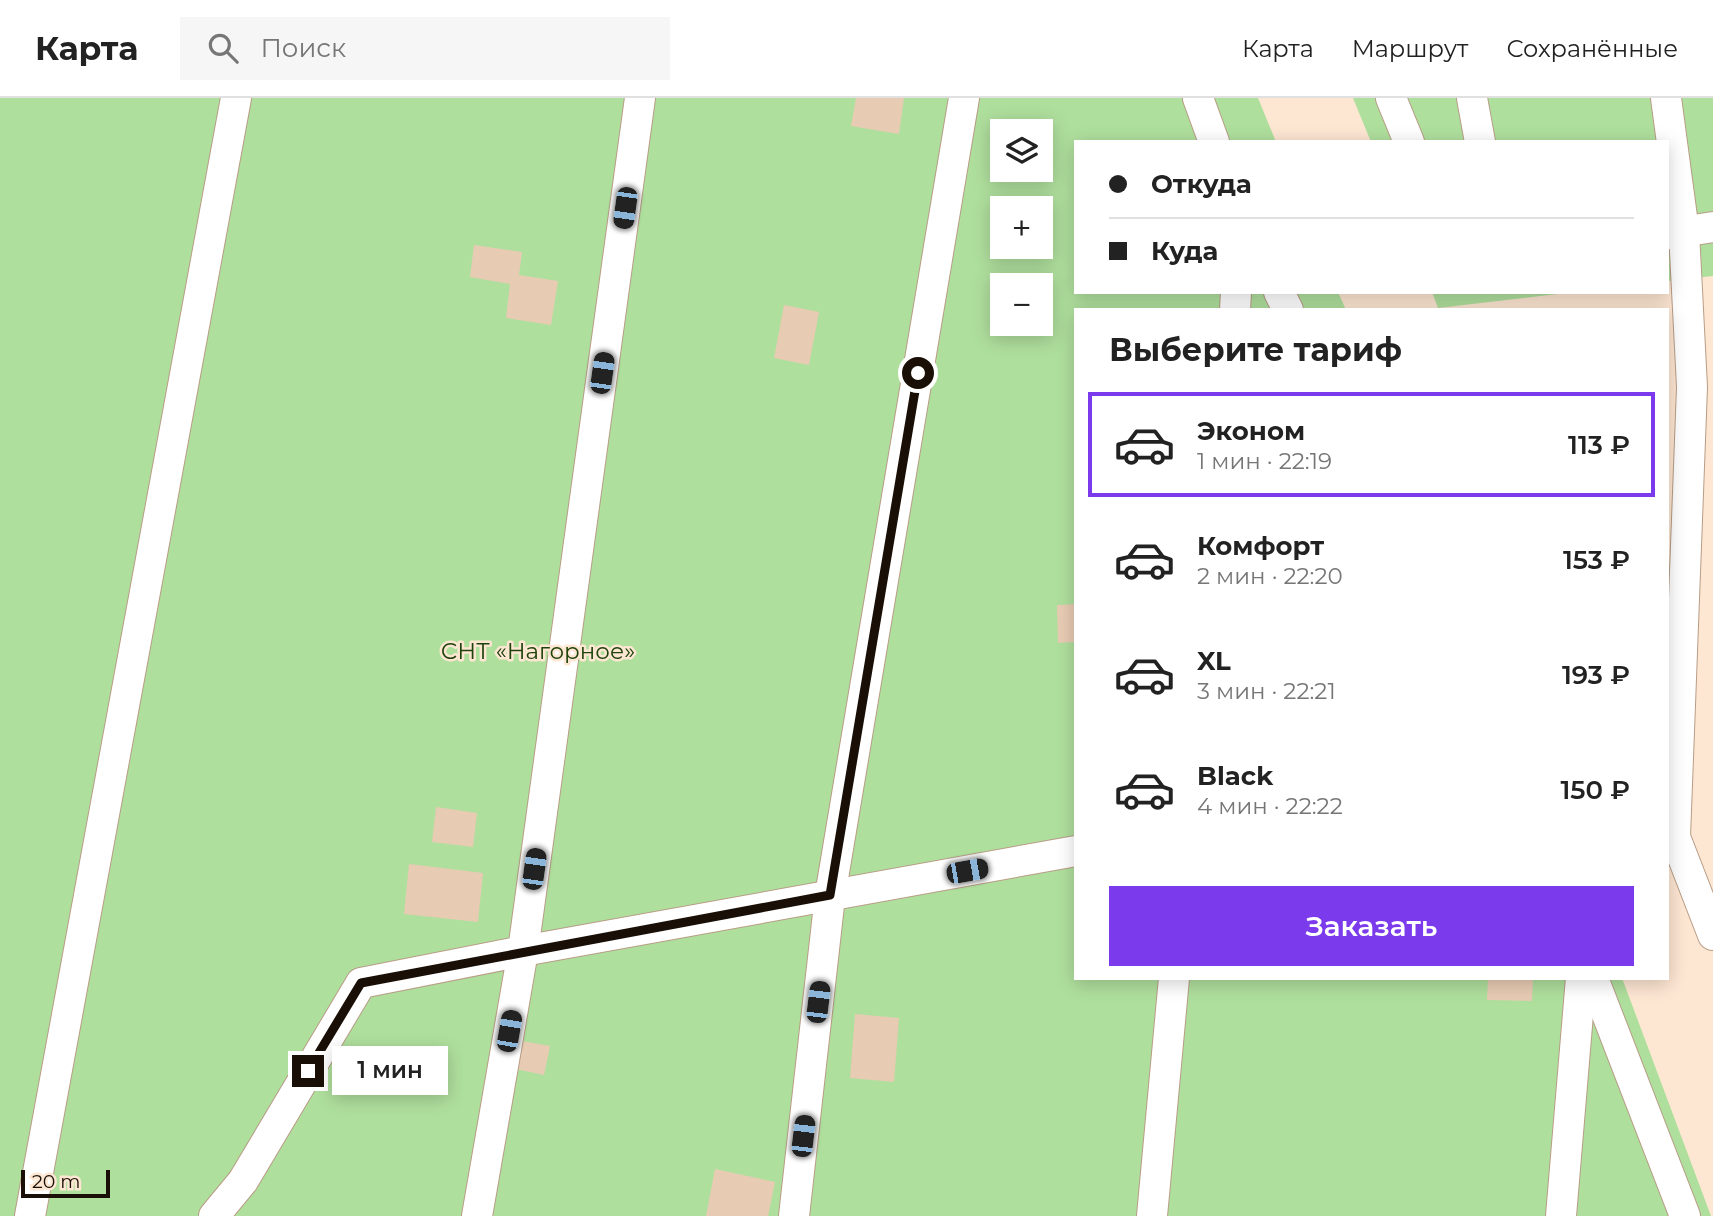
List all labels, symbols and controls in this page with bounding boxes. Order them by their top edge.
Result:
search box [180,17,670,80]
text: Карта [35,28,138,68]
icon: search [204,29,242,67]
text: Поиск [260,32,346,64]
text: Карта [1242,34,1314,63]
text: Маршрут [1352,34,1468,63]
text: Сохранённые [1506,34,1678,63]
map controls [990,119,1053,336]
button: layers [990,119,1053,182]
text: Откуда [1151,168,1252,200]
car [612,186,639,230]
button: + [990,196,1053,259]
text: Куда [1151,235,1218,267]
button: − [990,273,1053,336]
text: Выберите тариф [1109,330,1402,369]
car [589,351,616,395]
route start [902,357,934,389]
icon: car [1113,413,1176,476]
text: Эконом [1197,415,1305,447]
text: 113 ₽ [1568,429,1630,461]
text: 1 мин · 22:19 [1197,447,1332,475]
icon: car [1113,528,1176,591]
text: Комфорт [1197,530,1324,562]
text: 153 ₽ [1563,544,1630,576]
text: 2 мин · 22:20 [1197,562,1343,590]
park label: СНТ «Нагорное» [441,637,635,665]
icon: car [1113,643,1176,706]
text: XL [1197,645,1231,677]
text: 193 ₽ [1562,659,1630,691]
text: 3 мин · 22:21 [1197,677,1336,705]
icon: car [1113,758,1176,821]
text: Black [1197,760,1273,792]
text: 150 ₽ [1560,774,1630,806]
text: 4 мин · 22:22 [1197,792,1343,820]
car [521,847,548,891]
car [945,857,990,885]
button: Заказать [1109,886,1634,966]
car [806,980,831,1024]
car [496,1008,523,1054]
callout: 1 мин [332,1046,448,1096]
route end [292,1055,324,1087]
text: 1 мин [357,1056,423,1084]
car [791,1114,816,1158]
scale bar [21,1167,110,1199]
text: 20 m [32,1170,80,1193]

